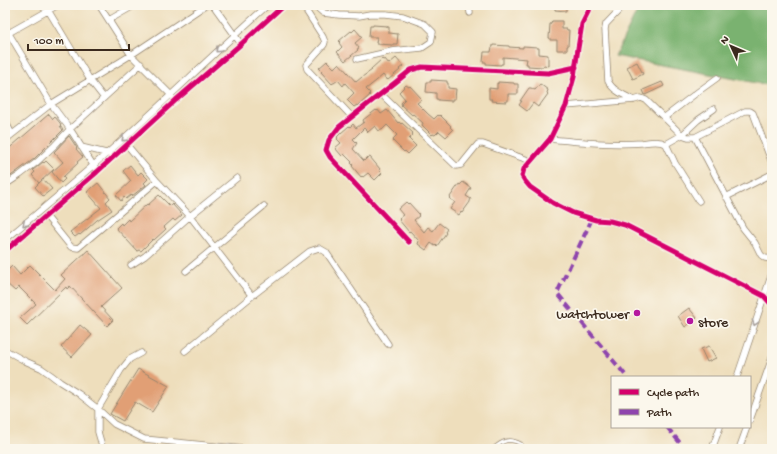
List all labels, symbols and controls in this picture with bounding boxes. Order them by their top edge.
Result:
scale bar [28,26,129,52]
north arrow [711,26,751,66]
text: N [718,34,732,47]
text: 100 m [33,35,64,49]
one-way arrow [216,45,223,52]
one-way arrow [121,134,128,141]
one-way arrow [22,219,30,226]
place label: watchtower [556,307,630,324]
marker: watchtower [632,308,642,318]
place label: store [698,315,729,332]
marker: store [685,316,695,326]
one-way arrow [751,320,760,327]
legend [611,376,751,428]
text: Cycle path [647,387,700,401]
text: Path [646,407,672,421]

